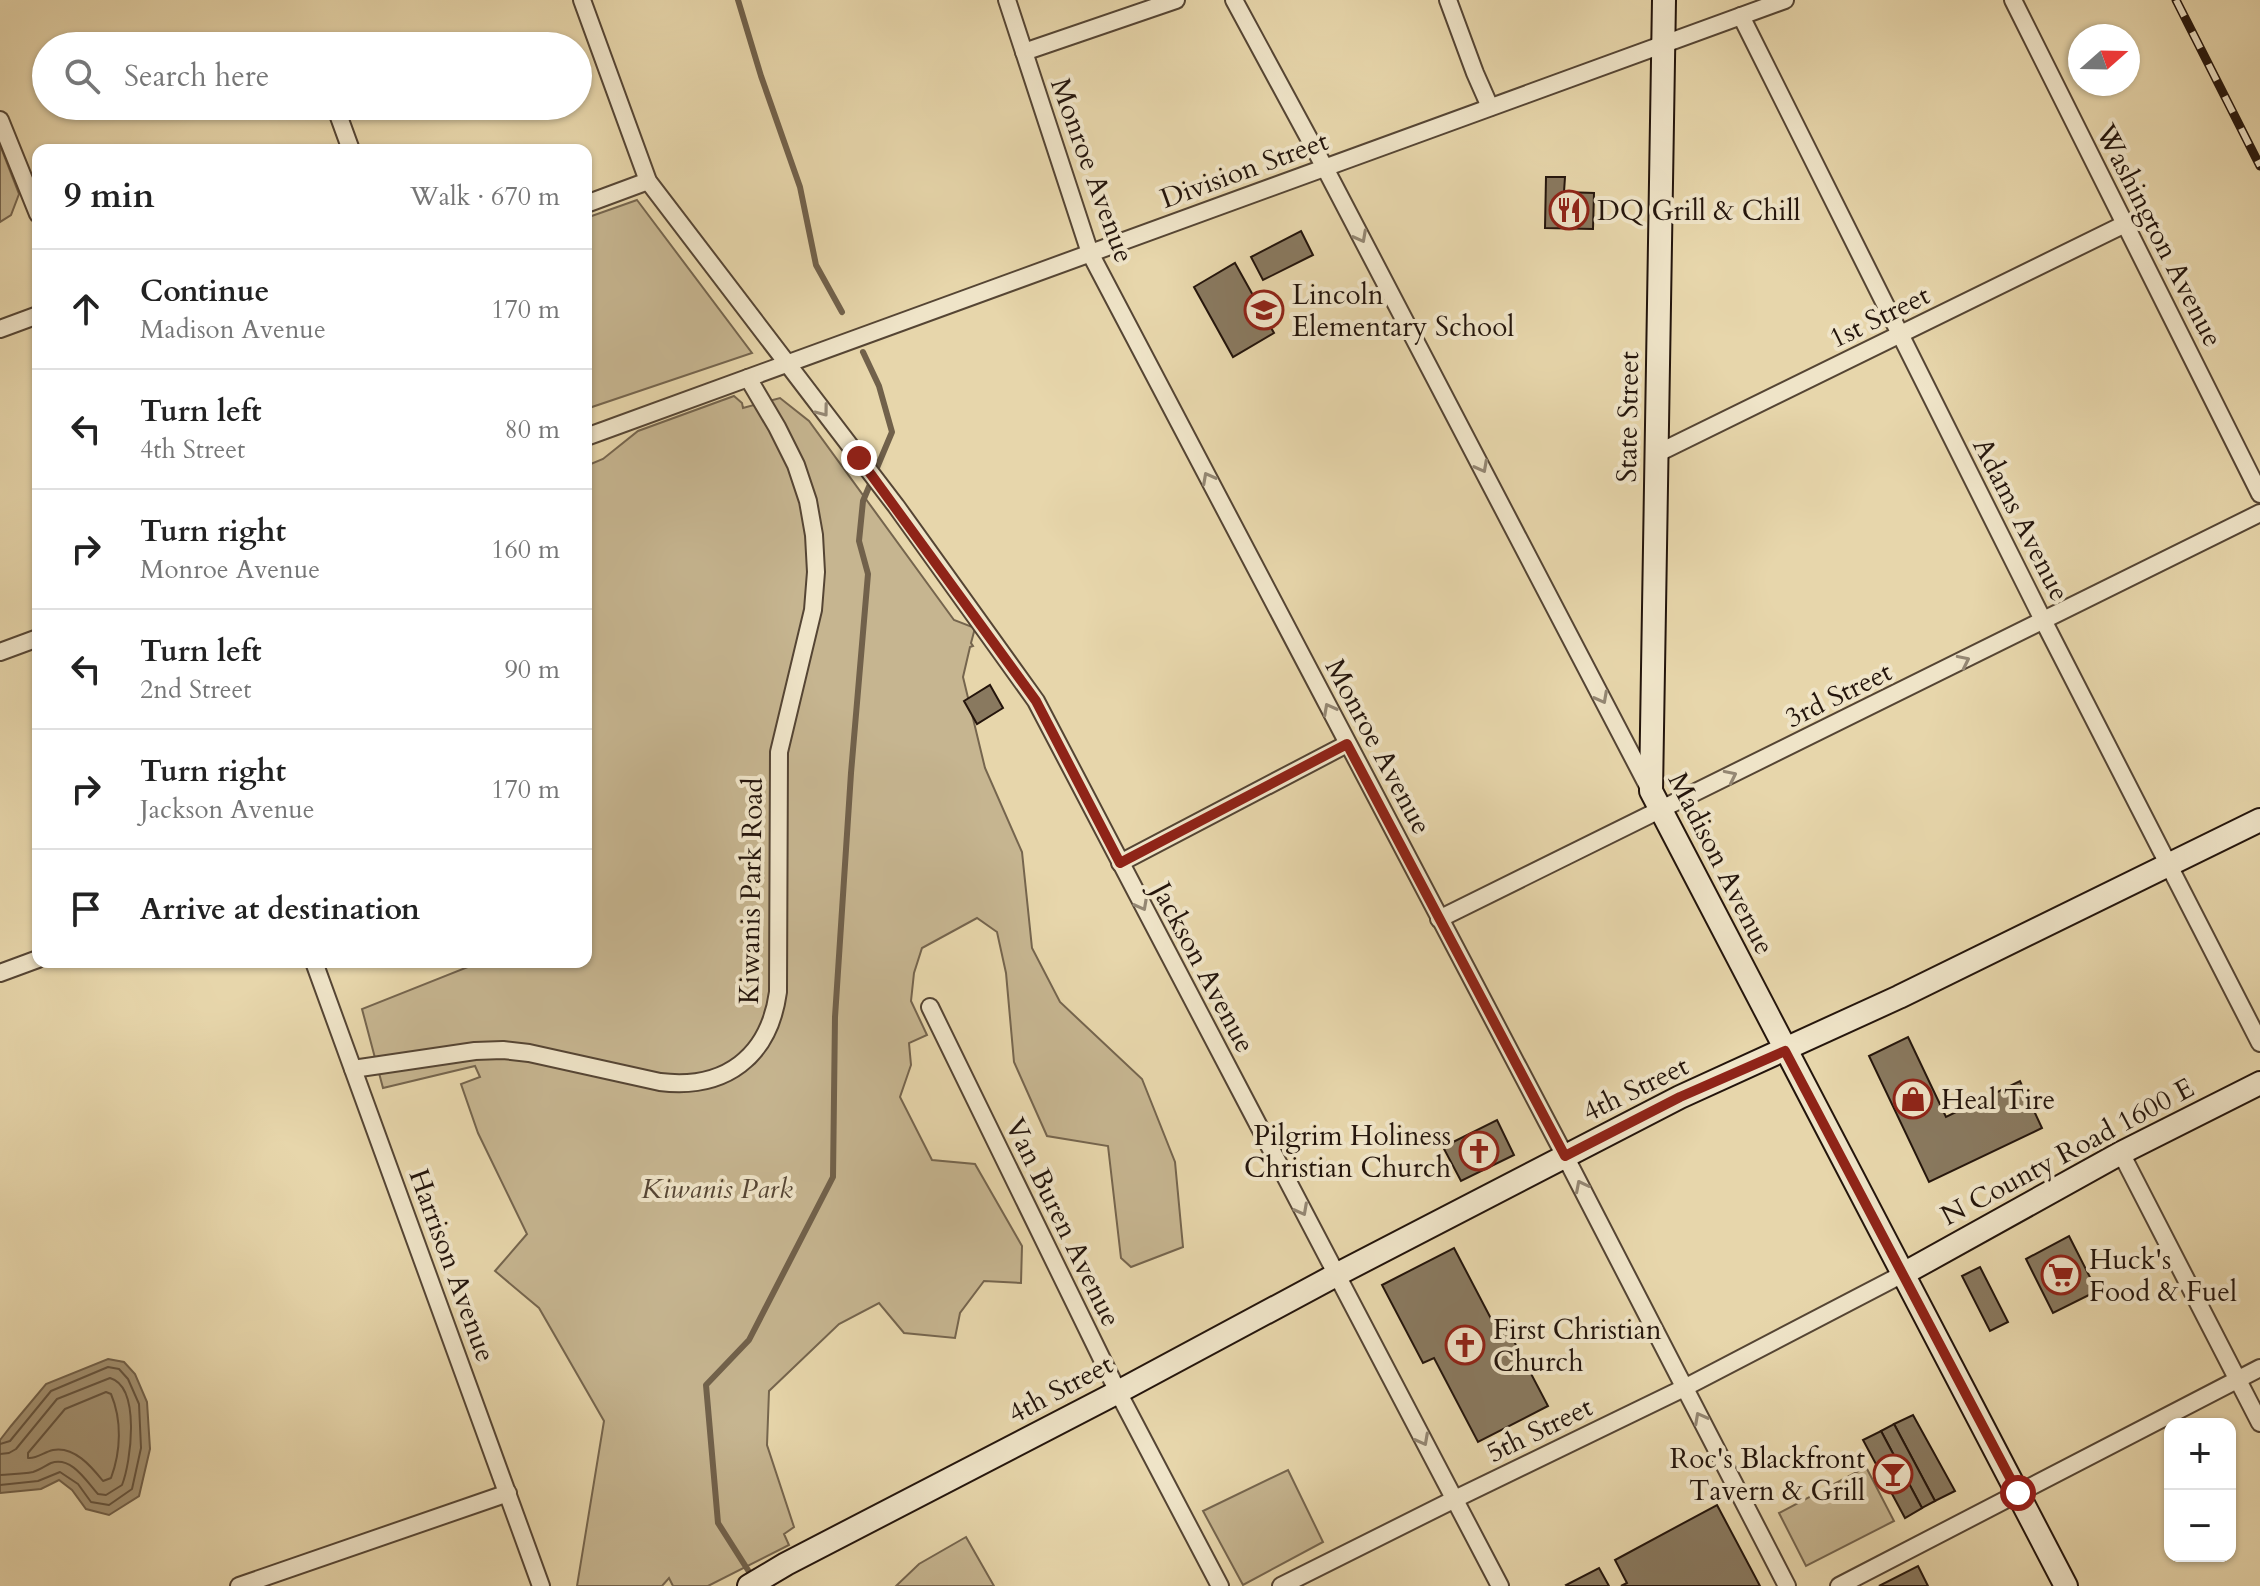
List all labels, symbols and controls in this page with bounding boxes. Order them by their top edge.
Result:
north arrow [2068,24,2140,96]
search box [32,32,592,120]
icon: search [60,54,104,98]
text: Search here [124,56,269,97]
street label: Monroe Avenue [1041,73,1143,268]
street label: Washington Avenue [2086,117,2232,353]
street label: Division Street [1155,122,1334,218]
text: 9 min [64,173,155,219]
text: Walk · 670 m [410,179,560,214]
restaurant icon: DQ Grill & Chill [1548,189,1590,231]
place label: DQ Grill & Chill [1597,192,1801,230]
one-way arrow [1352,229,1367,243]
text: Continue [140,271,269,312]
place label: Lincoln Elementary School [1292,276,1514,346]
street label: 1st Street [1823,276,1936,358]
icon: ahead [64,287,108,331]
school or university icon: Lincoln Elementary School [1243,289,1285,331]
text: 170 m [491,292,560,327]
text: Madison Avenue [140,312,326,347]
street label: State Street [1608,351,1648,483]
text: Turn left [140,391,262,432]
one-way arrow [814,402,828,417]
icon: left [64,407,108,451]
text: 80 m [504,412,560,447]
street label: Adams Avenue [1964,431,2079,608]
text: 4th Street [140,432,245,467]
route end [841,440,877,476]
one-way arrow [1472,459,1487,474]
one-way arrow [1203,472,1218,487]
text: Turn right [140,511,286,552]
icon: right [64,527,108,571]
text: 160 m [491,532,560,567]
text: Monroe Avenue [140,552,320,587]
text: Turn left [140,631,262,672]
icon: left [64,647,108,691]
text: 90 m [504,652,560,687]
street label: Monroe Avenue [1316,652,1440,841]
street label: 3rd Street [1779,653,1898,737]
one-way arrow [1955,655,1970,671]
text: 2nd Street [140,672,251,707]
one-way arrow [1592,689,1607,704]
one-way arrow [1323,702,1338,717]
text: Turn right [140,751,286,792]
street label: Madison Avenue [1659,766,1783,961]
icon: right [64,767,108,811]
one-way arrow [1722,770,1737,785]
text: 170 m [491,772,560,807]
street label: Kiwanis Park Road [730,777,772,1005]
text: Jackson Avenue [140,792,315,827]
street label: Jackson Avenue [1140,872,1264,1059]
icon: arrive [64,887,108,931]
text: Arrive at destination [140,889,420,930]
one-way arrow [1133,896,1148,911]
street label: 4th Street [1576,1047,1695,1131]
street label: N County Road 1600 E [1934,1069,2201,1235]
shop icon: Heal Tire [1892,1078,1934,1120]
place label: Heal Tire [1941,1081,2055,1119]
street label: Van Buren Avenue [996,1112,1130,1333]
place label: Pilgrim Holiness Christian Church [1244,1117,1451,1187]
church icon: Pilgrim Holiness Christian Church [1458,1130,1500,1172]
street label: Harrison Avenue [400,1164,505,1367]
park label: Kiwanis Park [641,1170,793,1208]
one-way arrow [1575,1180,1590,1195]
one-way arrow [1292,1201,1307,1216]
place label: Huck's Food & Fuel [2089,1241,2237,1311]
supermarket icon: Huck's Food & Fuel [2040,1254,2082,1296]
place label: First Christian Church [1493,1311,1662,1381]
church icon: First Christian Church [1444,1324,1486,1366]
street label: 4th Street [1001,1345,1120,1432]
street label: 5th Street [1480,1388,1599,1472]
one-way arrow [1694,1411,1709,1426]
map controls [2164,1418,2236,1562]
button: + [2164,1418,2236,1490]
one-way arrow [1414,1431,1429,1446]
place label: Roc's Blackfront Tavern & Grill [1670,1440,1865,1510]
bar icon: Roc's Blackfront Tavern & Grill [1872,1453,1914,1495]
route start [2000,1475,2036,1511]
button: − [2164,1490,2236,1562]

